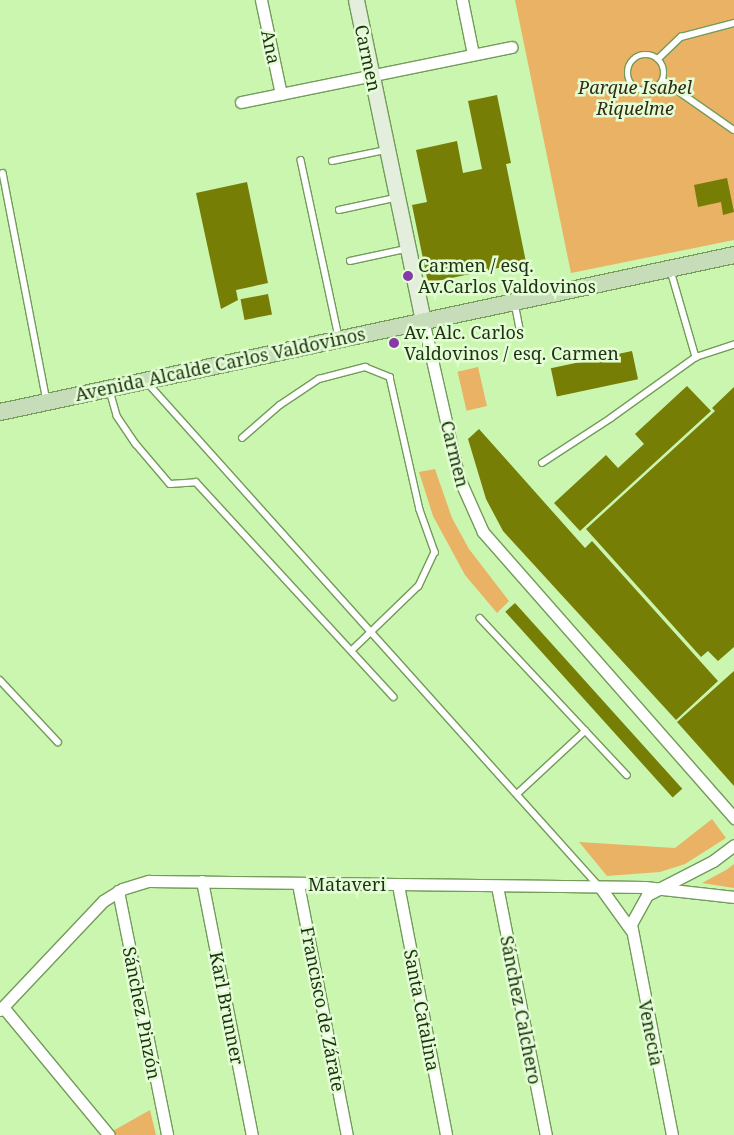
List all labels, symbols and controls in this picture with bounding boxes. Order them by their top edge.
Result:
street label: Carmen [350,23,386,93]
street label: Ana [257,28,285,66]
park label: Parque Isabel Riquelme [578,77,692,120]
place label: Carmen / esq. Av.Carlos Valdovinos [418,255,596,298]
marker: Carmen / esq. Av.Carlos Valdovinos [402,270,414,282]
place label: Av. Alc. Carlos Valdovinos / esq. Carmen [404,322,619,364]
street label: Avenida Alcalde Carlos Valdovinos [73,323,367,405]
marker: Av. Alc. Carlos Valdovinos / esq. Carmen [388,337,400,349]
street label: Carmen [436,418,474,490]
street label: Mataveri [308,873,386,895]
street label: Francisco de Zárate [296,925,350,1093]
street label: Sánchez Calchero [496,934,546,1086]
street label: Sánchez Pinzón [119,945,165,1081]
street label: Santa Catalina [400,947,444,1073]
street label: Karl Brunner [205,950,249,1066]
street label: Venecia [634,998,668,1068]

